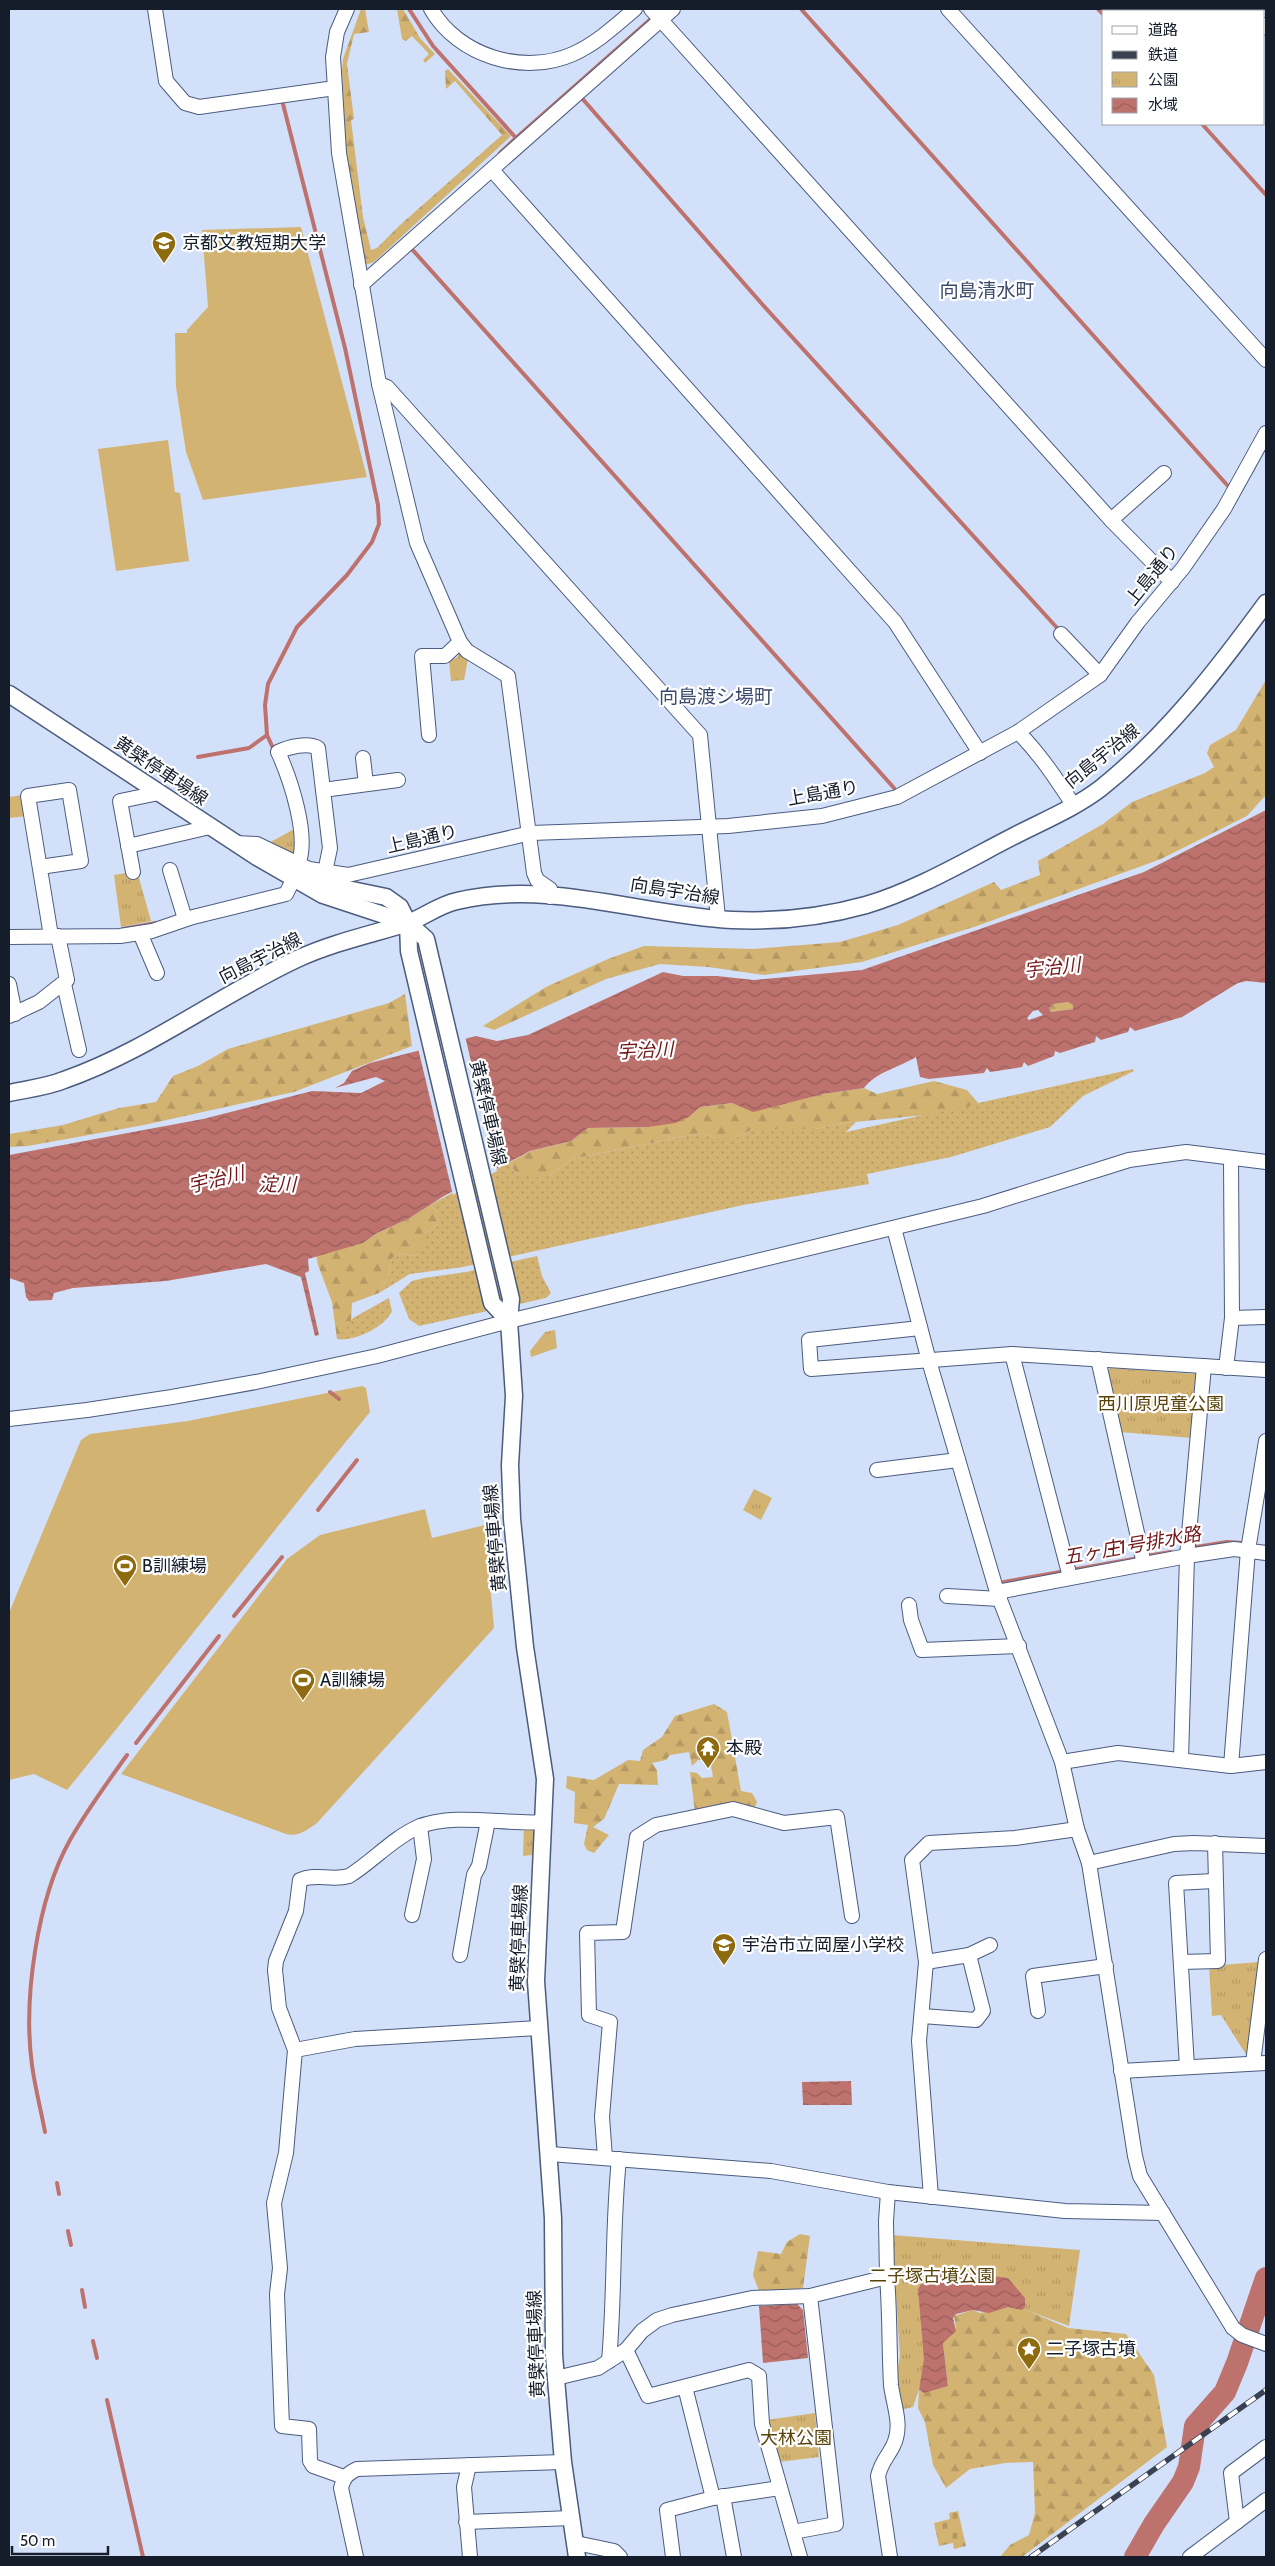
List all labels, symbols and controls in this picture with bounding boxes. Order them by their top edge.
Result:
legend [1102,10,1265,125]
text: 道路 [1148,21,1178,39]
text: 鉄道 [1148,46,1178,64]
text: 公園 [1148,71,1178,89]
text: 水域 [1148,96,1178,114]
school or university icon: 京都文教短期大学 [151,230,177,264]
place label: 京都文教短期大学 [182,232,326,254]
district label: 向島清水町 [939,279,1035,302]
street label: 上島通り [1121,540,1183,610]
district label: 向島渡シ場町 [659,685,773,708]
street label: 向島宇治線 [1060,719,1144,793]
street label: 黄檗停車場線 [110,732,212,810]
street label: 上島通り [786,776,860,810]
street label: 上島通り [384,820,460,858]
street label: 向島宇治線 [629,873,721,909]
street label: 向島宇治線 [215,928,305,988]
water label: 宇治川 [1022,953,1084,982]
water label: 宇治川 [616,1037,676,1063]
street label: 黄檗停車場線 [465,1058,511,1168]
water label: 宇治川 [186,1161,248,1198]
water label: 淀川 [258,1173,298,1196]
park label: 西川原児童公園 [1098,1393,1224,1415]
street label: 黄檗停車場線 [479,1483,511,1593]
water label: 五ヶ庄1号排水路 [1062,1522,1204,1569]
sports icon: B訓練場 [112,1553,138,1587]
place label: B訓練場 [142,1555,207,1577]
sports icon: A訓練場 [290,1667,316,1701]
place label: A訓練場 [320,1669,385,1691]
temple icon: 本殿 [695,1735,721,1769]
place label: 本殿 [726,1737,762,1759]
street label: 黄檗停車場線 [506,1884,532,1992]
school or university icon: 宇治市立岡屋小学校 [711,1932,737,1966]
place label: 宇治市立岡屋小学校 [742,1934,904,1956]
park label: 二子塚古墳公園 [869,2265,995,2287]
street label: 黄檗停車場線 [523,2290,549,2398]
place icon: 二子塚古墳 [1016,2336,1042,2370]
place label: 二子塚古墳 [1046,2338,1136,2360]
park label: 大林公園 [760,2427,832,2449]
scale bar [12,2524,109,2556]
text: 50 m [20,2532,55,2550]

